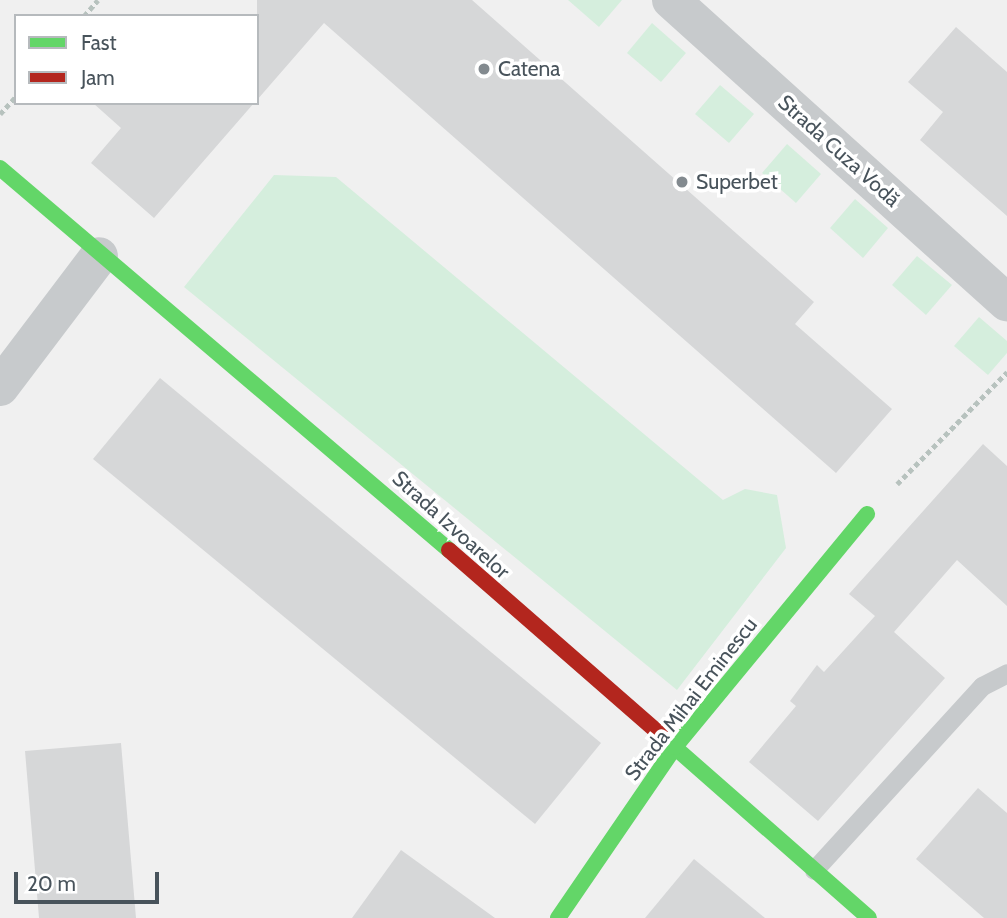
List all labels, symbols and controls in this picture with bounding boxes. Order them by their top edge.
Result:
legend [14,14,259,105]
text: Fast [81,30,117,55]
place label: Catena [498,56,560,82]
marker: Catena [476,61,492,77]
text: Jam [81,65,115,90]
street label: Strada Cuza Vodă [773,90,905,212]
place label: Superbet [696,169,778,195]
marker: Superbet [674,174,690,190]
street label: Strada Izvoarelor [387,466,515,584]
street label: Strada Mihai Eminescu [619,612,763,786]
scale bar [18,858,163,902]
text: 20 m [27,871,76,896]

